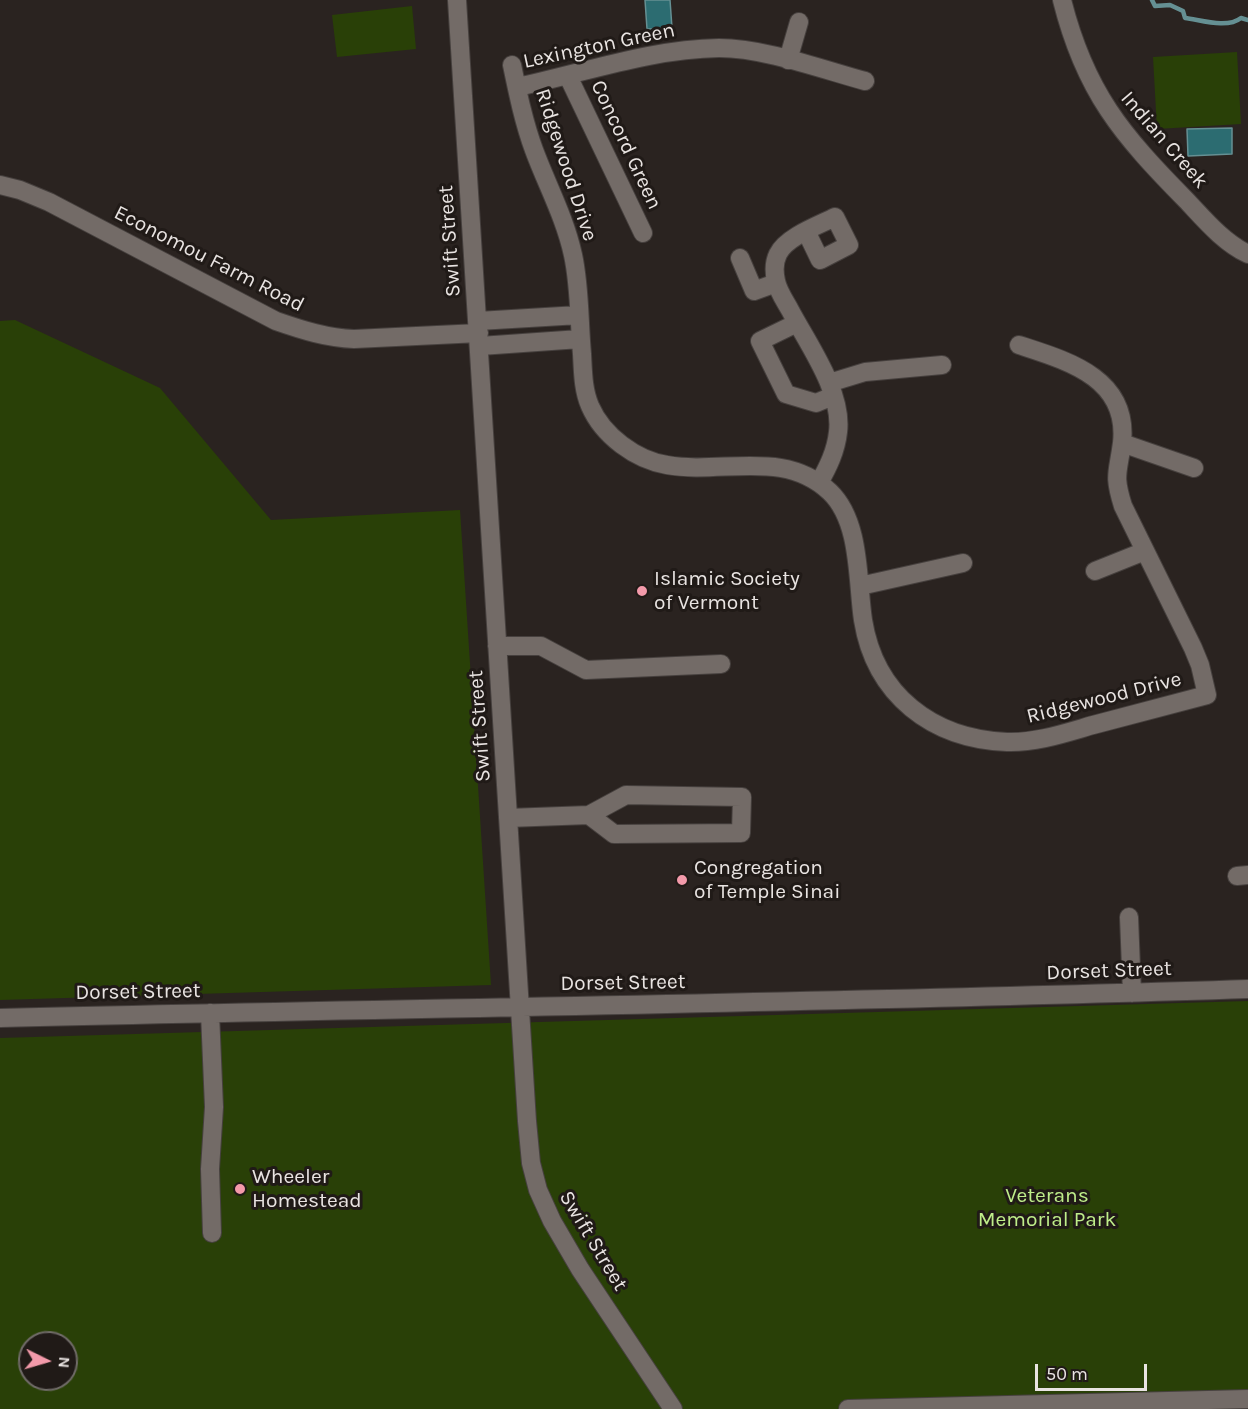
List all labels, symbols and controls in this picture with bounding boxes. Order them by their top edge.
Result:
street label: Lexington Green [521,18,677,74]
street label: Concord Green [585,76,667,214]
street label: Ridgewood Drive [529,86,603,244]
street label: Indian Creek [1115,86,1213,194]
street label: Swift Street [434,184,466,298]
street label: Economou Farm Road [110,200,308,318]
place label: Islamic Society of Vermont [654,566,800,616]
marker: Islamic Society of Vermont [635,584,649,598]
street label: Ridgewood Drive [1024,667,1184,729]
street label: Swift Street [464,669,496,783]
place label: Congregation of Temple Sinai [694,855,840,905]
marker: Congregation of Temple Sinai [675,873,689,887]
street label: Dorset Street [1046,956,1172,986]
street label: Dorset Street [560,969,686,997]
street label: Dorset Street [75,978,201,1006]
place label: Wheeler Homestead [252,1164,362,1214]
marker: Wheeler Homestead [233,1182,247,1196]
park label: Veterans Memorial Park [978,1183,1116,1233]
street label: Swift Street [553,1187,633,1295]
north arrow [18,1331,78,1391]
scale bar [1038,1352,1150,1390]
text: N [54,1356,74,1369]
text: 50 m [1046,1363,1088,1385]

